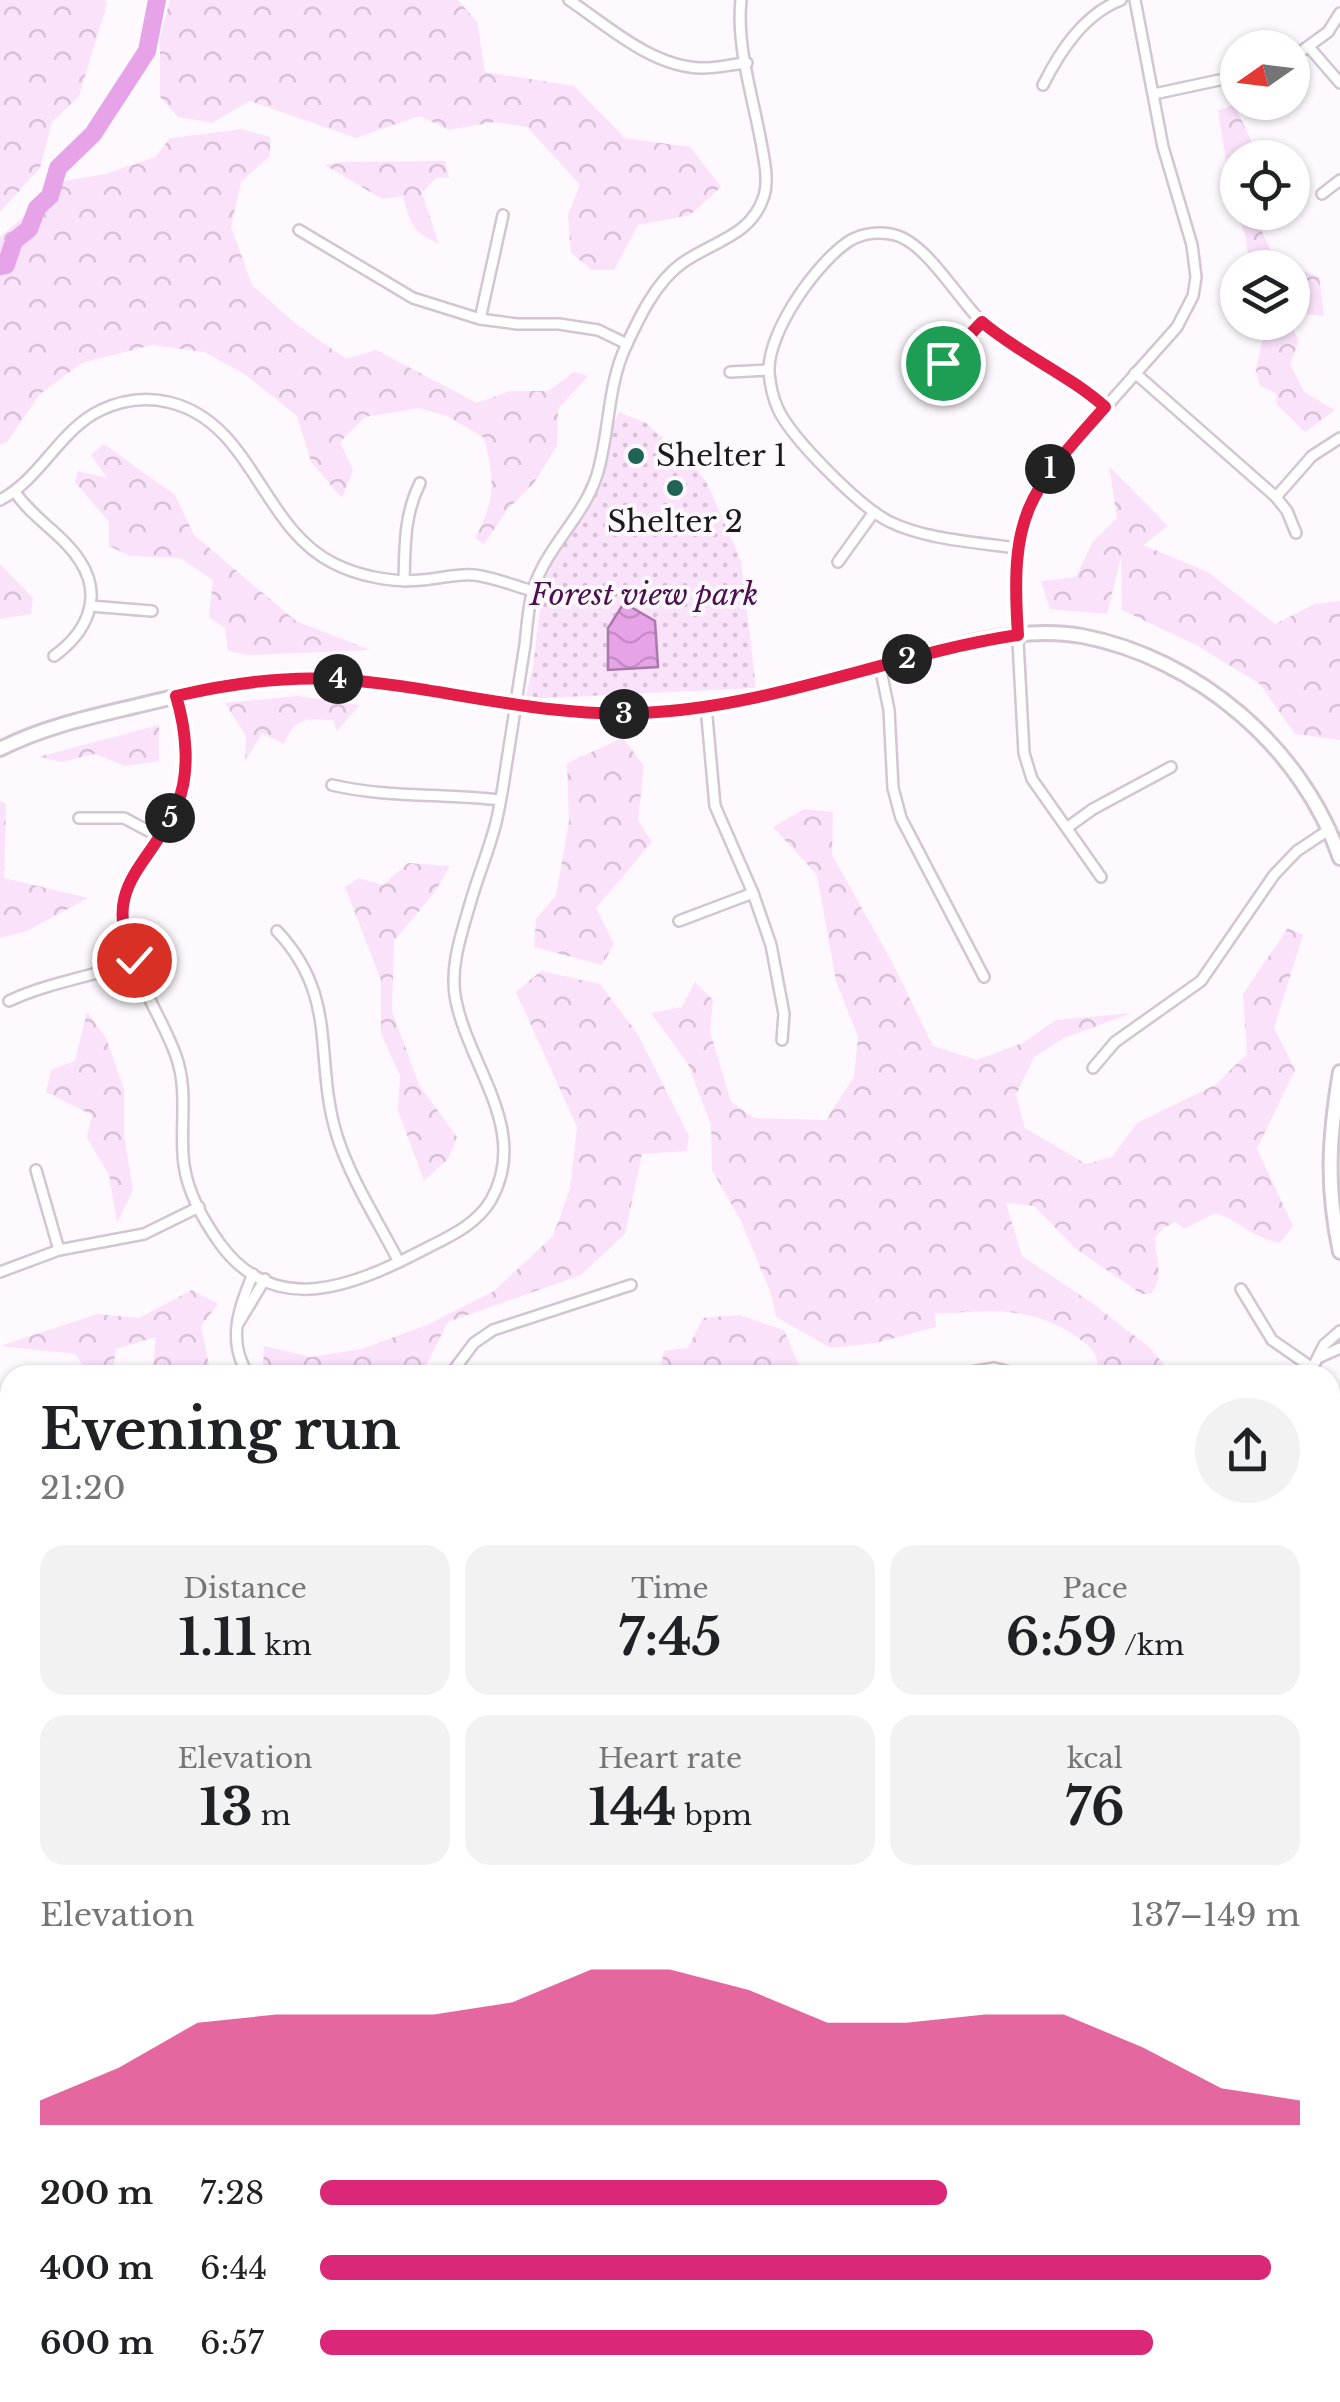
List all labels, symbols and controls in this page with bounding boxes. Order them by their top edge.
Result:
north arrow [1220,30,1310,120]
map controls [1220,30,1310,340]
button: locate [1220,140,1310,230]
button: layers [1220,250,1310,340]
pin [901,321,986,406]
icon: arrive [916,336,971,391]
place label: Shelter 1 [656,437,787,474]
pin: 1 [1025,444,1075,494]
marker: Shelter 1 [625,445,647,467]
text: 1 [1044,451,1056,486]
marker: Shelter 2 [664,477,686,499]
place label: Shelter 2 [607,503,743,540]
park label: Forest view park [529,576,758,613]
pin: 2 [882,634,932,684]
text: 2 [898,641,916,676]
pin: 4 [313,654,363,704]
text: 4 [329,661,347,696]
pin: 3 [599,689,649,739]
text: 3 [615,696,633,731]
pin: 5 [145,793,195,843]
text: 5 [162,800,178,835]
pin [92,918,177,1003]
icon: check [107,933,162,988]
text: Evening run [40,1396,400,1464]
button: share [1195,1398,1300,1503]
text: 21:20 [40,1468,126,1508]
text: Distance [183,1571,307,1606]
text: Time [631,1571,709,1606]
text: Pace [1062,1571,1128,1606]
text: 1.11 [178,1606,257,1669]
text: 7:45 [619,1606,721,1669]
text: 6:59 [1006,1606,1117,1669]
text: km [257,1628,312,1663]
text: /km [1117,1628,1184,1663]
text: Elevation [177,1741,313,1776]
text: Heart rate [598,1741,742,1776]
text: kcal [1067,1741,1123,1776]
text: 13 [199,1776,253,1839]
text: 144 [588,1776,676,1839]
text: 76 [1065,1776,1125,1839]
text: m [253,1798,291,1833]
text: bpm [676,1798,752,1833]
text: Elevation [40,1895,194,1935]
text: 137–149 m [1130,1895,1300,1935]
text: 200 m [40,2173,153,2213]
text: 7:28 [200,2173,264,2213]
text: 400 m [40,2248,153,2288]
text: 6:44 [200,2248,267,2288]
text: 600 m [40,2323,154,2363]
text: 6:57 [200,2323,264,2363]

